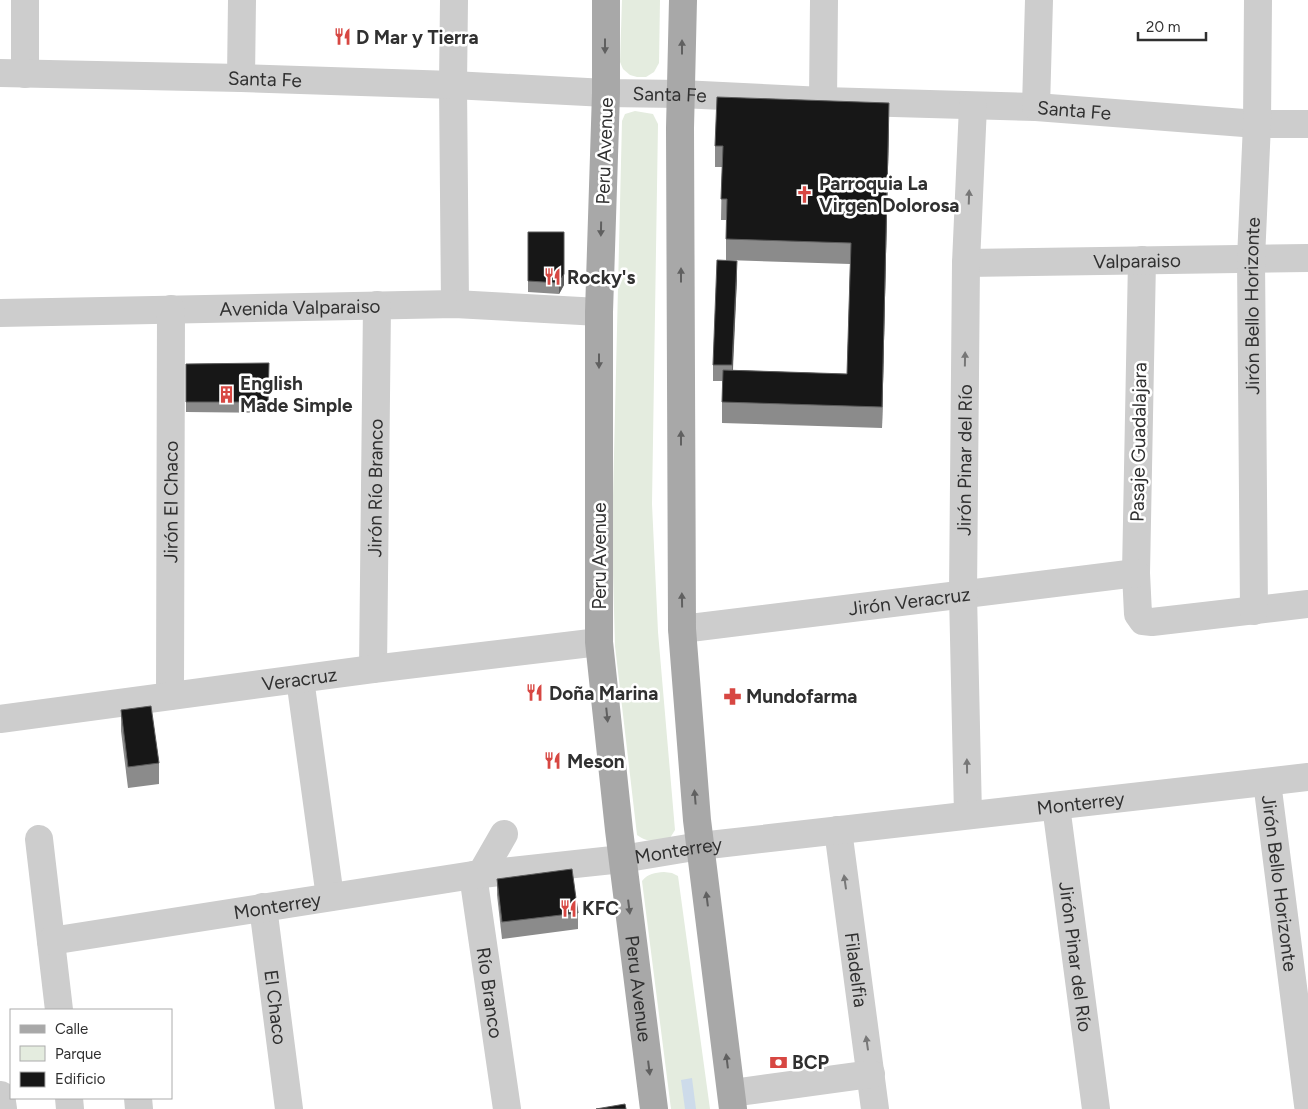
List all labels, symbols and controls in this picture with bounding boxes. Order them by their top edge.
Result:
scale bar [1138,10,1206,42]
text: 20 m [1146,18,1180,36]
place label: D Mar y Tierra [356,26,479,49]
restaurant icon: D Mar y Tierra [332,27,352,47]
one-way arrow [601,39,609,55]
one-way arrow [678,39,686,55]
street label: Santa Fe [228,67,302,92]
street label: Santa Fe [632,82,707,107]
street label: Santa Fe [1036,96,1112,125]
street label: Peru Avenue [591,97,618,205]
place label: Parroquia La Virgen Dolorosa [819,172,959,217]
church icon: Parroquia La Virgen Dolorosa [795,184,815,204]
one-way arrow [966,188,974,204]
street label: Jirón Bello Horizonte [1240,217,1265,395]
one-way arrow [597,221,605,237]
street label: Valparaiso [1093,249,1181,273]
place label: Rocky's [567,266,635,289]
restaurant icon: Rocky's [543,267,563,287]
one-way arrow [677,267,685,283]
street label: Avenida Valparaiso [219,294,381,321]
one-way arrow [962,351,970,367]
one-way arrow [595,353,603,369]
street label: Pasaje Guadalajara [1126,362,1151,522]
place label: English Made Simple [240,372,353,417]
building icon: English Made Simple [216,384,236,404]
street label: Jirón Pinar del Río [953,384,977,536]
street label: Jirón Río Branco [363,419,388,558]
one-way arrow [677,429,685,445]
street label: Jirón El Chaco [159,441,183,563]
street label: Peru Avenue [588,502,611,610]
street label: Jirón Veracruz [847,583,972,620]
one-way arrow [678,592,686,608]
street label: Veracruz [260,663,338,696]
place label: Doña Marina [549,682,658,705]
restaurant icon: Doña Marina [525,683,545,703]
place label: Mundofarma [746,685,857,708]
pharmacy icon: Mundofarma [722,686,742,706]
one-way arrow [603,708,611,724]
place label: Meson [567,750,625,773]
restaurant icon: Meson [543,751,563,771]
one-way arrow [963,758,971,774]
street label: Monterrey [1035,787,1126,820]
one-way arrow [691,789,699,805]
street label: Jirón Bello Horizonte [1257,794,1302,973]
street label: Monterrey [633,833,723,869]
one-way arrow [841,874,849,890]
street label: Jirón Pinar del Río [1054,880,1097,1033]
street label: Monterrey [232,888,323,924]
one-way arrow [703,891,711,907]
place label: KFC [582,897,619,920]
restaurant icon: KFC [558,898,578,918]
one-way arrow [625,899,633,915]
street label: Filadelfia [840,931,872,1009]
street label: Peru Avenue [620,934,656,1043]
street label: Río Branco [472,946,508,1040]
street label: El Chaco [259,968,292,1046]
legend [10,1009,172,1099]
text: Calle [55,1020,88,1038]
one-way arrow [862,1035,870,1051]
text: Parque [55,1045,102,1063]
place label: BCP [792,1051,829,1074]
one-way arrow [723,1052,731,1068]
bank icon: BCP [768,1052,788,1072]
one-way arrow [645,1061,653,1077]
text: Edificio [55,1070,106,1088]

